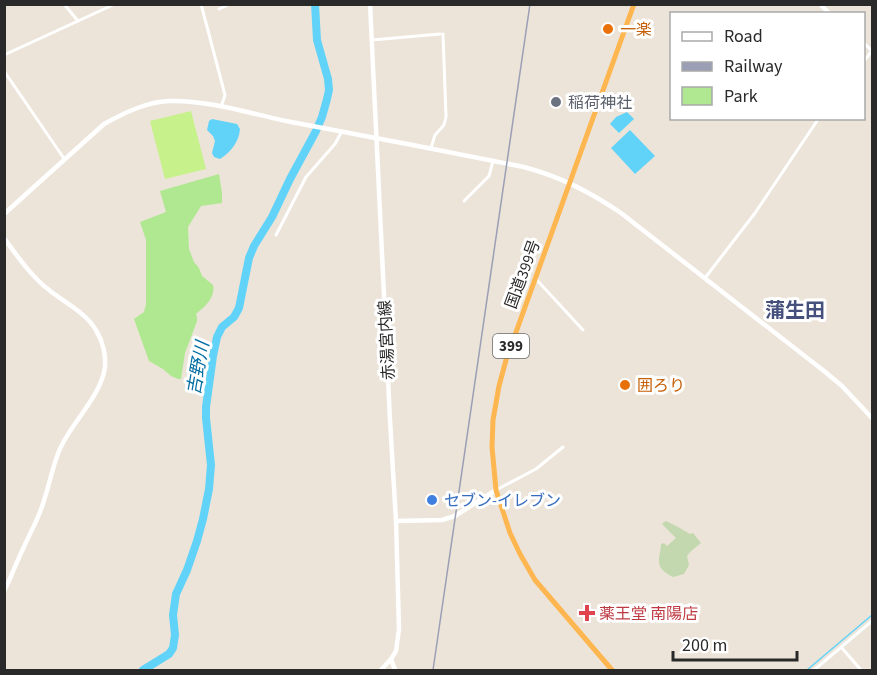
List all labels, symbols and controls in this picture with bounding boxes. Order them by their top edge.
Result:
legend [670,12,865,120]
place label: 一楽 [620,19,652,41]
marker: 一楽 [601,22,615,36]
text: Road [724,24,763,49]
text: Railway [724,54,783,79]
text: Park [724,84,758,109]
place label: 稲荷神社 [568,92,632,114]
marker: 稲荷神社 [549,95,563,109]
street label: 国道399号 [500,237,546,312]
district label: 蒲生田 [765,297,825,325]
street label: 赤湯宮内線 [374,299,400,380]
road number: 399 [493,334,529,358]
water label: 吉野川 [181,337,216,397]
place label: 囲ろり [637,375,685,397]
marker: 囲ろり [618,378,632,392]
place label: セブン-イレブン [444,490,561,512]
marker: セブン-イレブン [425,493,439,507]
place label: 薬王堂 南陽店 [599,603,698,625]
marker: 薬王堂 南陽店 [580,606,594,620]
scale bar [673,624,798,662]
text: 200 m [682,633,727,658]

